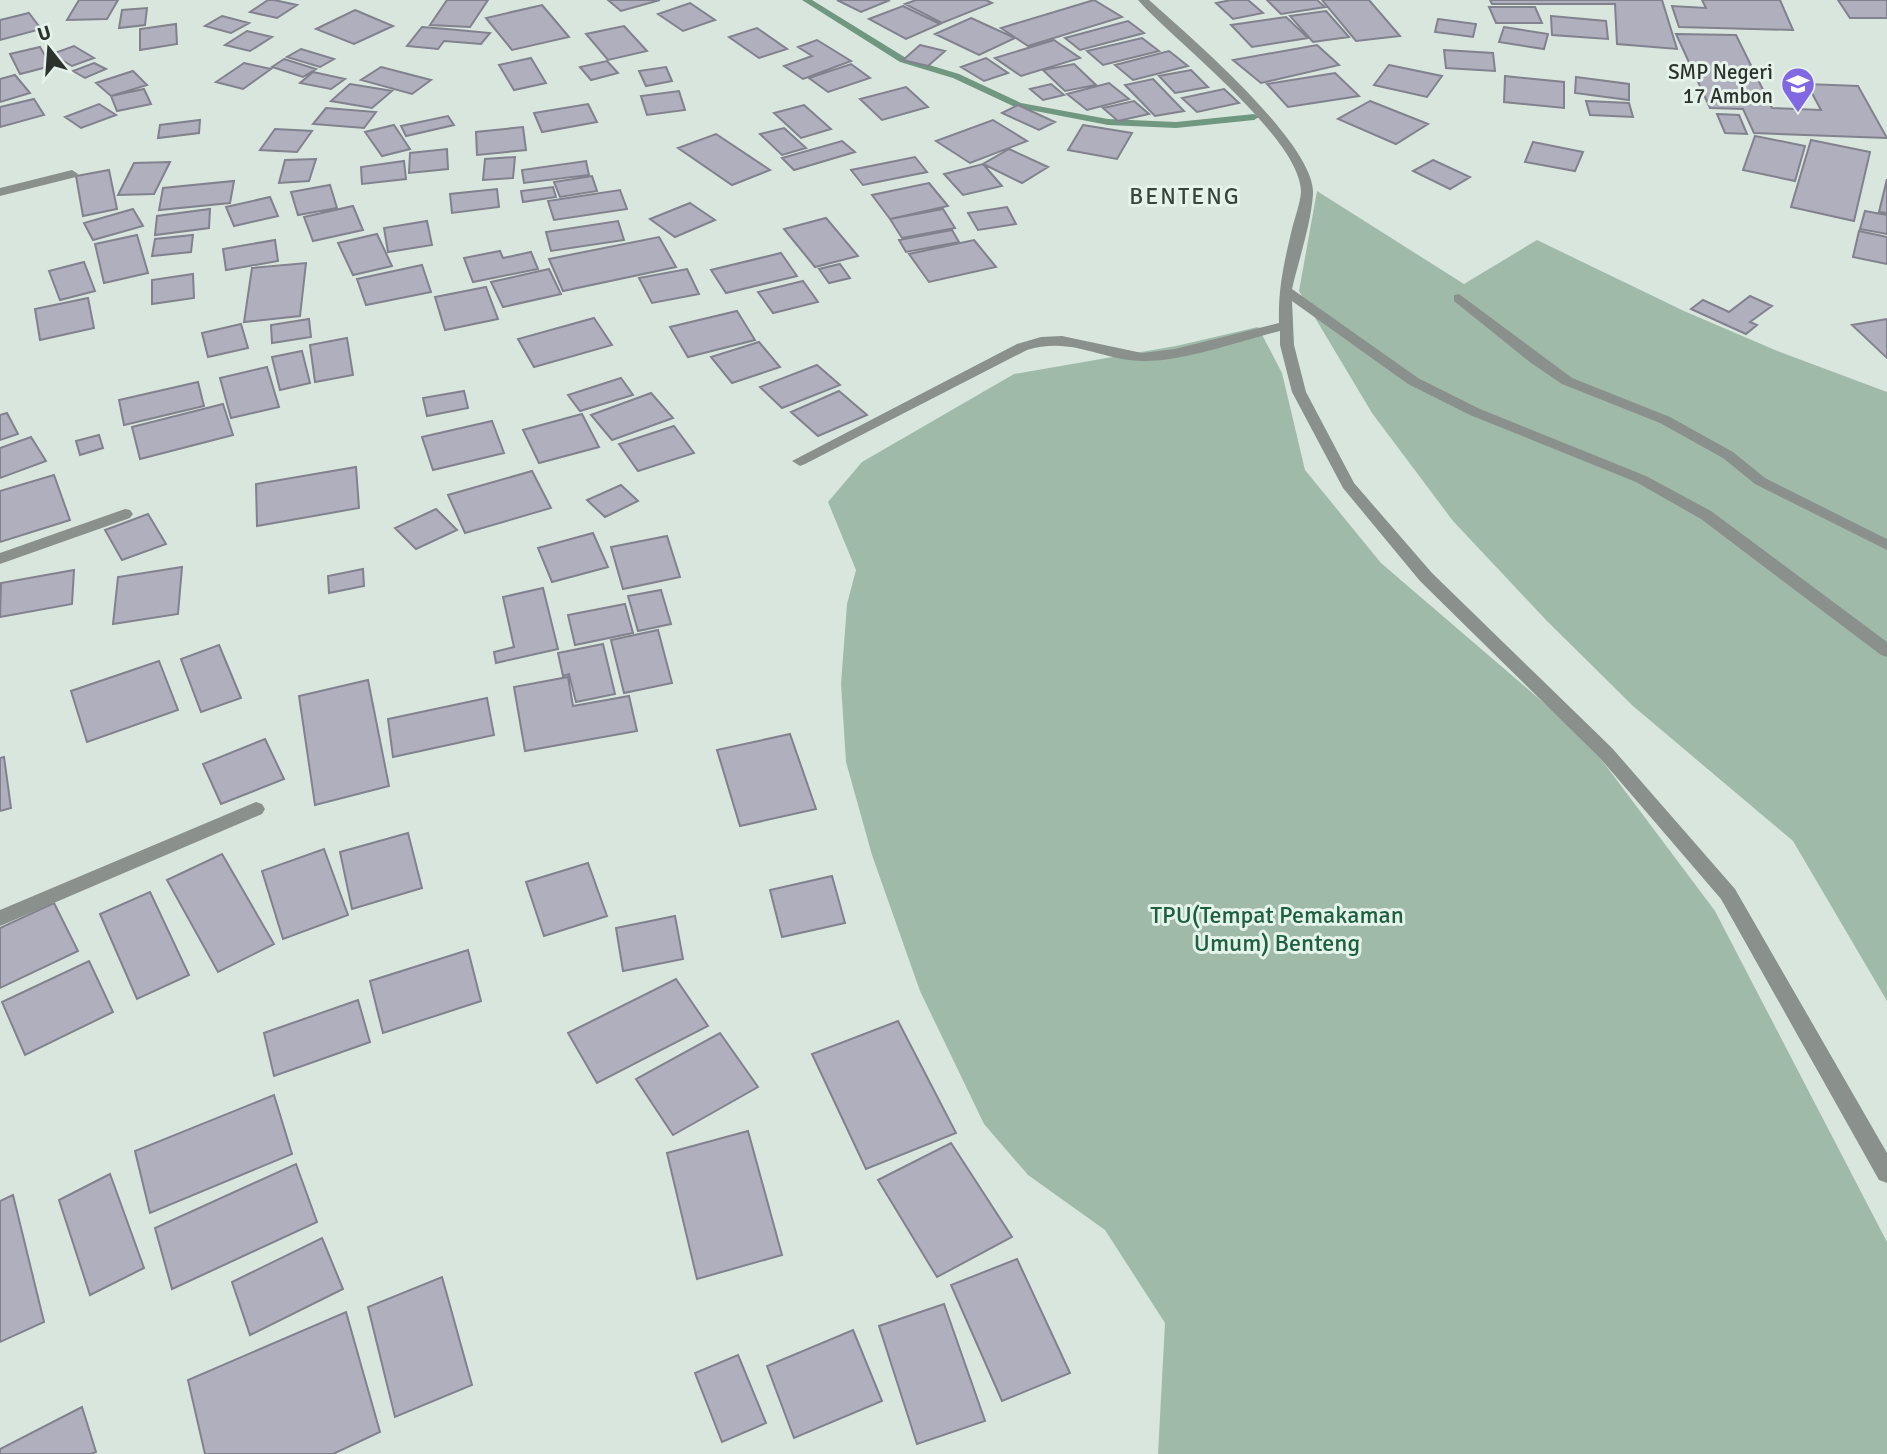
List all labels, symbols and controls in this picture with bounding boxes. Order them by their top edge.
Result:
north arrow [14,14,84,84]
text: U [35,20,54,47]
place label: SMP Negeri 17 Ambon [1668,59,1773,109]
school or university icon: SMP Negeri 17 Ambon [1779,65,1817,114]
district label: BENTENG [1129,182,1241,211]
park label: TPU(Tempat Pemakaman Umum) Benteng [1150,900,1404,958]

